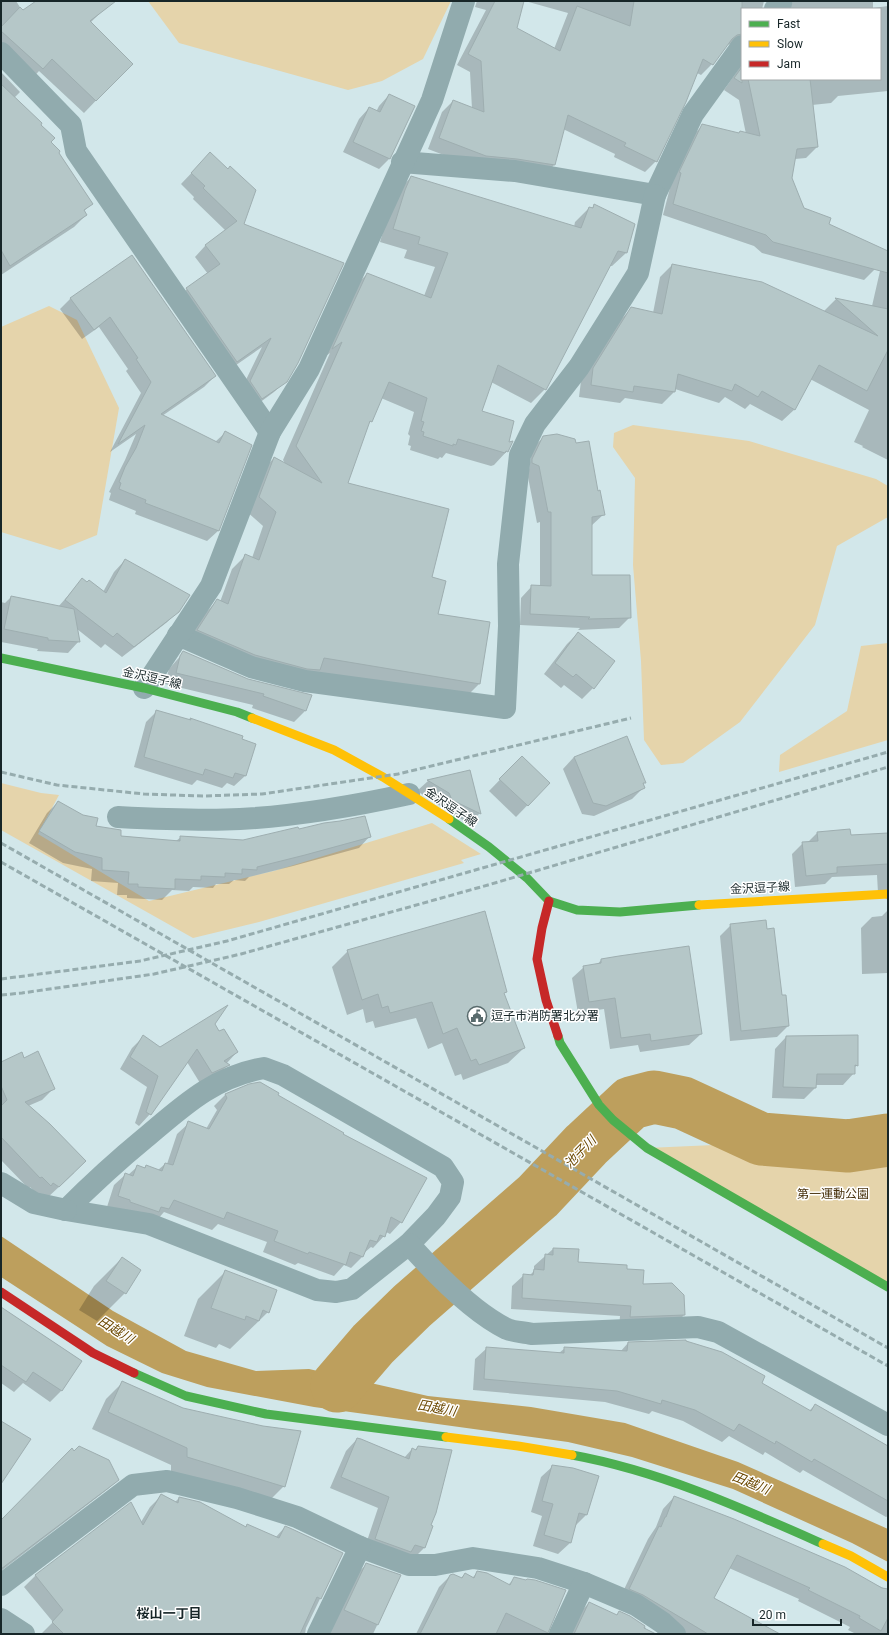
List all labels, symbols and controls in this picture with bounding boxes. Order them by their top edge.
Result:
legend [741,8,881,80]
text: Fast [777,17,800,31]
text: Slow [777,37,803,51]
text: Jam [777,57,801,71]
street label: 金沢逗子線 [121,664,183,692]
street label: 金沢逗子線 [422,784,480,830]
street label: 金沢逗子線 [730,879,790,897]
public building icon: 逗子市消防署北分署 [466,1005,488,1027]
place label: 逗子市消防署北分署 [491,1009,599,1023]
water label: 池子川 [561,1131,600,1171]
park label: 第一運動公園 [797,1187,869,1201]
water label: 田越川 [95,1313,138,1348]
water label: 田越川 [416,1397,459,1419]
water label: 田越川 [730,1469,774,1498]
scale bar [753,1601,841,1627]
district label: 桜山一丁目 [136,1606,202,1621]
text: 20 m [759,1608,786,1622]

